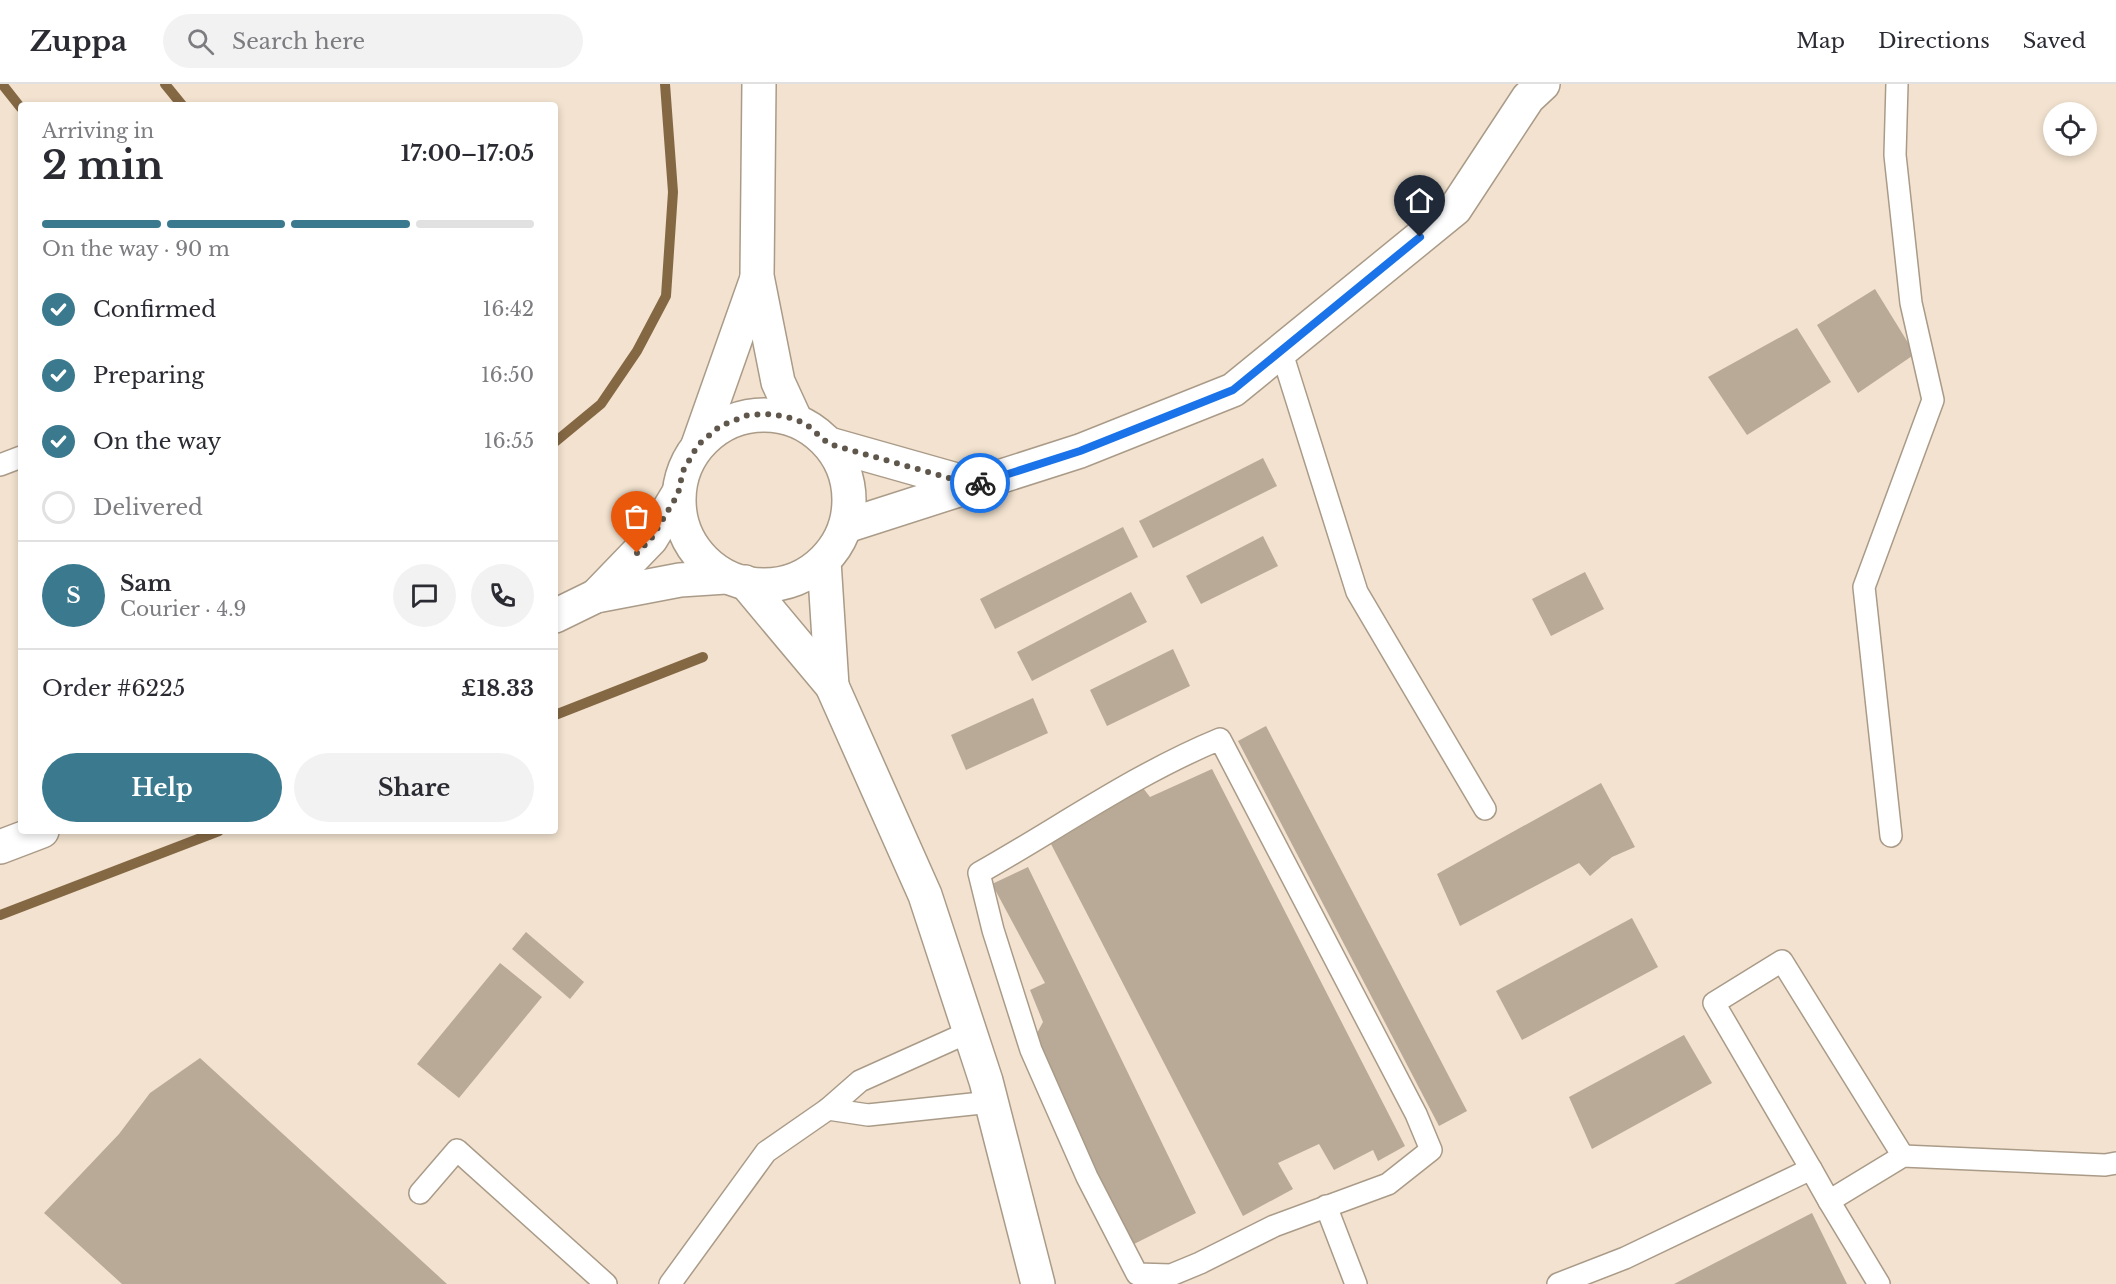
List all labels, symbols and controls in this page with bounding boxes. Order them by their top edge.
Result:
search box [163,14,583,68]
text: Zuppa [30,24,127,59]
icon: search [184,25,217,58]
text: Search here [232,28,365,55]
text: Map [1796,28,1845,54]
text: Directions [1878,28,1990,54]
text: Saved [2023,28,2086,54]
map controls [2043,102,2097,156]
button: locate [2043,102,2097,156]
text: Arriving in [42,119,154,143]
text: 17:00–17:05 [401,140,534,167]
text: 2 min [42,141,163,190]
pin [1394,175,1445,237]
icon: home [1403,184,1436,217]
text: On the way · 90 m [42,237,230,261]
icon: check [42,293,75,326]
text: Confirmed [93,296,216,323]
text: 16:42 [483,297,534,321]
icon: check [42,359,75,392]
text: Preparing [93,362,204,389]
text: 16:50 [481,363,534,387]
icon: check [42,425,75,458]
text: On the way [93,428,221,455]
text: 16:55 [484,429,534,453]
courier [950,453,1010,513]
icon: bike [964,467,997,500]
pin [611,491,662,553]
text: Delivered [93,494,203,521]
icon: bag [620,500,653,533]
button: chat [393,564,456,627]
button: phone [471,564,534,627]
text: Sam [120,570,172,597]
text: S [66,582,81,609]
text: Courier · 4.9 [120,597,246,621]
text: Order #6225 [42,675,185,702]
text: £18.33 [461,675,534,702]
button: Help [42,753,282,822]
button: Share [294,753,534,822]

